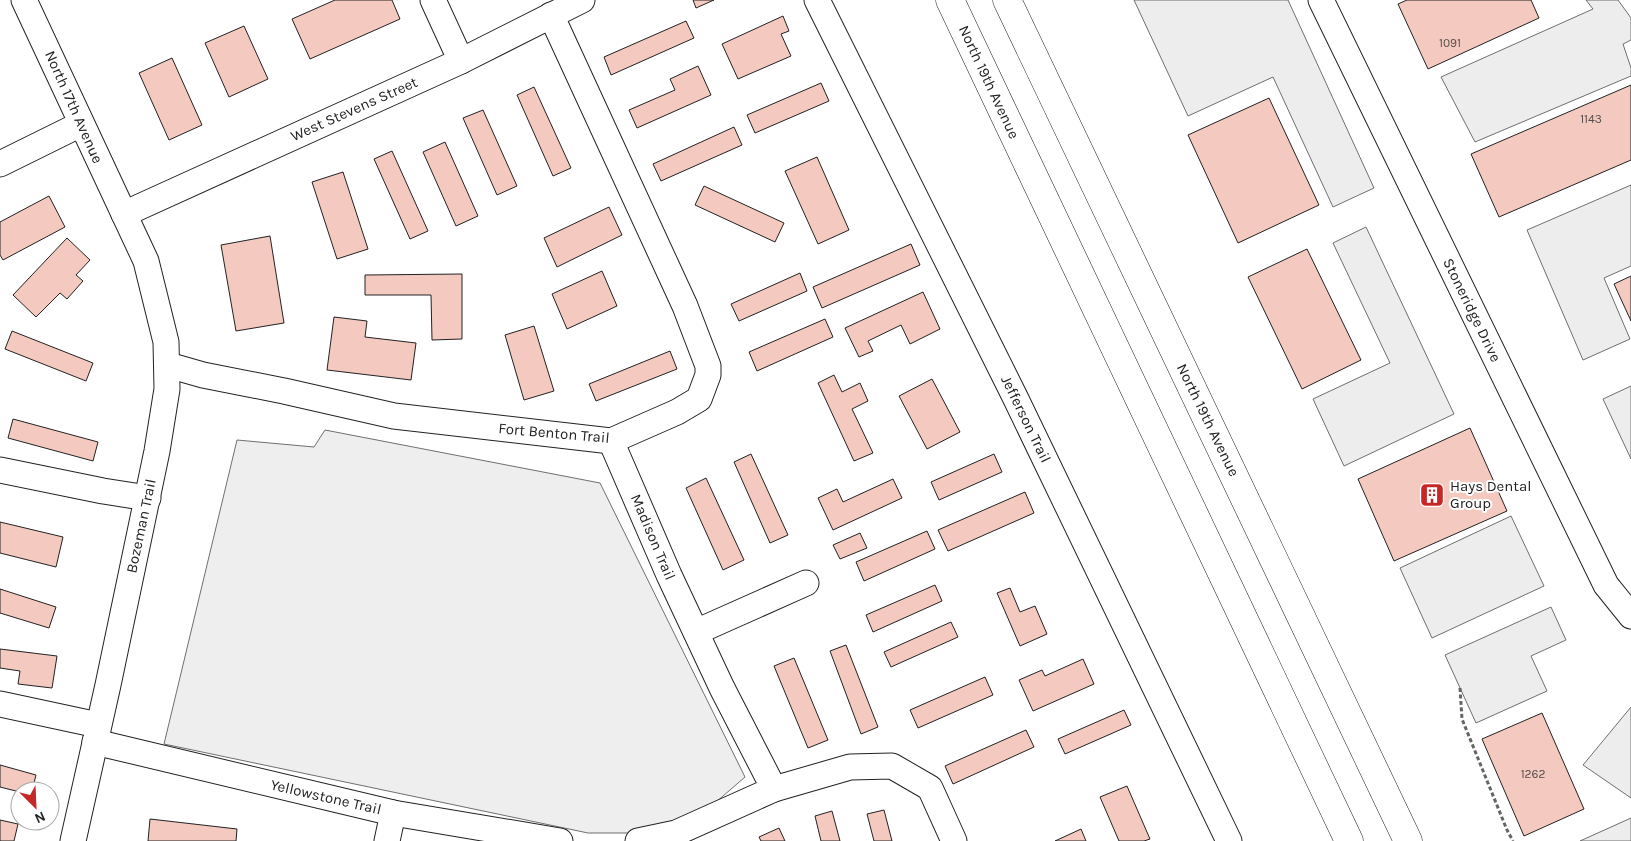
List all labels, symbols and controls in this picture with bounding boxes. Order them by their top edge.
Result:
street label: North 19th Avenue [955,22,1023,142]
house number: 1091 [1439,36,1461,50]
street label: North 17th Avenue [41,48,107,166]
street label: West Stevens Street [288,73,421,145]
house number: 1143 [1580,112,1602,126]
street label: Stoneridge Drive [1439,255,1505,365]
street label: North 19th Avenue [1173,361,1243,479]
street label: Jefferson Trail [997,373,1055,465]
street label: Fort Benton Trail [498,419,610,447]
street label: Bozeman Trail [122,477,160,575]
place label: Hays Dental Group [1450,477,1531,512]
building icon: Hays Dental Group [1419,482,1445,508]
street label: Madison Trail [627,491,679,583]
house number: 1262 [1521,767,1545,781]
street label: Yellowstone Trail [269,775,383,819]
north arrow [10,781,60,831]
text: N [32,808,48,827]

